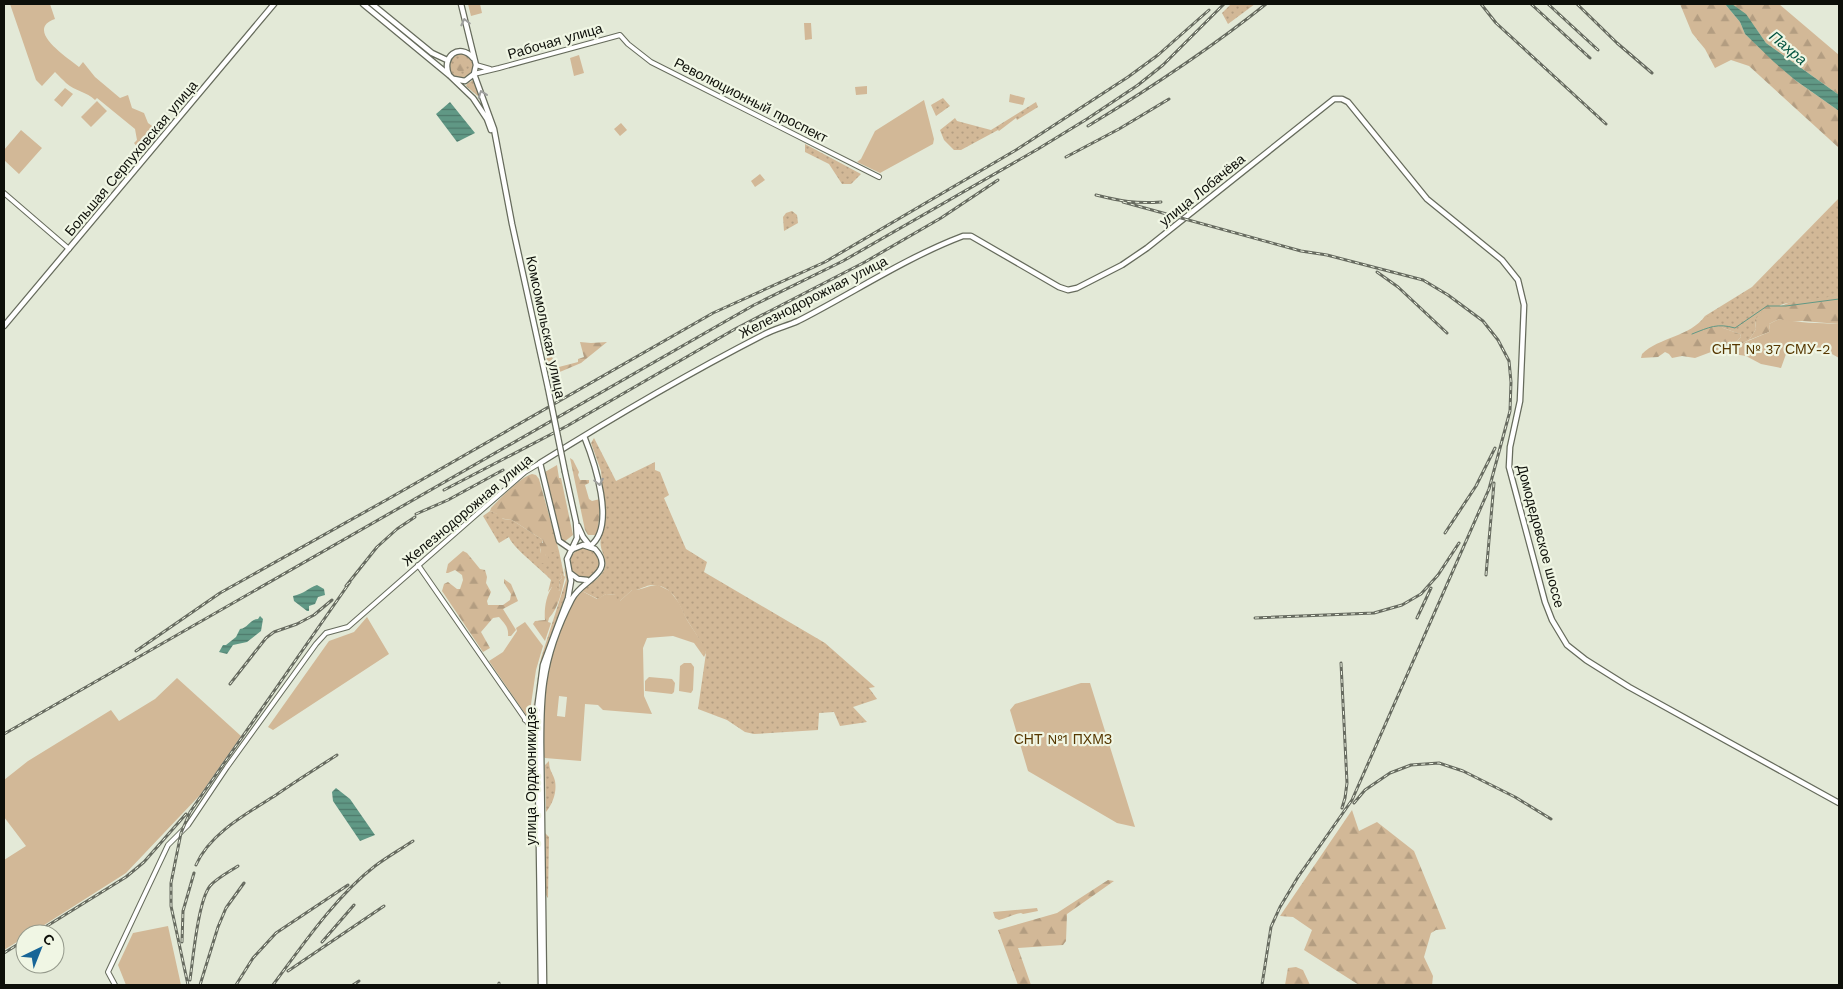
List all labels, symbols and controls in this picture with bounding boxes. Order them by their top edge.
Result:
one-way arrow [460,17,471,26]
street label: Рабочая улица [506,20,605,62]
water label: Пахра [1766,27,1810,69]
street label: Революционный проспект [672,54,831,146]
street label: Большая Серпуховская улица [61,77,201,239]
one-way arrow [478,90,488,99]
street label: улица Лобачёва [1156,150,1248,229]
street label: Железнодорожная улица [736,252,890,341]
street label: Комсомольская улица [523,254,569,400]
park label: СНТ № 37 СМУ-2 [1712,341,1830,357]
street label: Железнодорожная улица [399,451,535,569]
street label: Домодедовское шоссе [1514,463,1568,610]
one-way arrow [593,477,604,486]
street label: улица Орджоникидзе [523,706,539,845]
park label: СНТ №1 ПХМЗ [1014,731,1112,747]
north arrow [15,924,65,974]
text: С [40,930,58,949]

